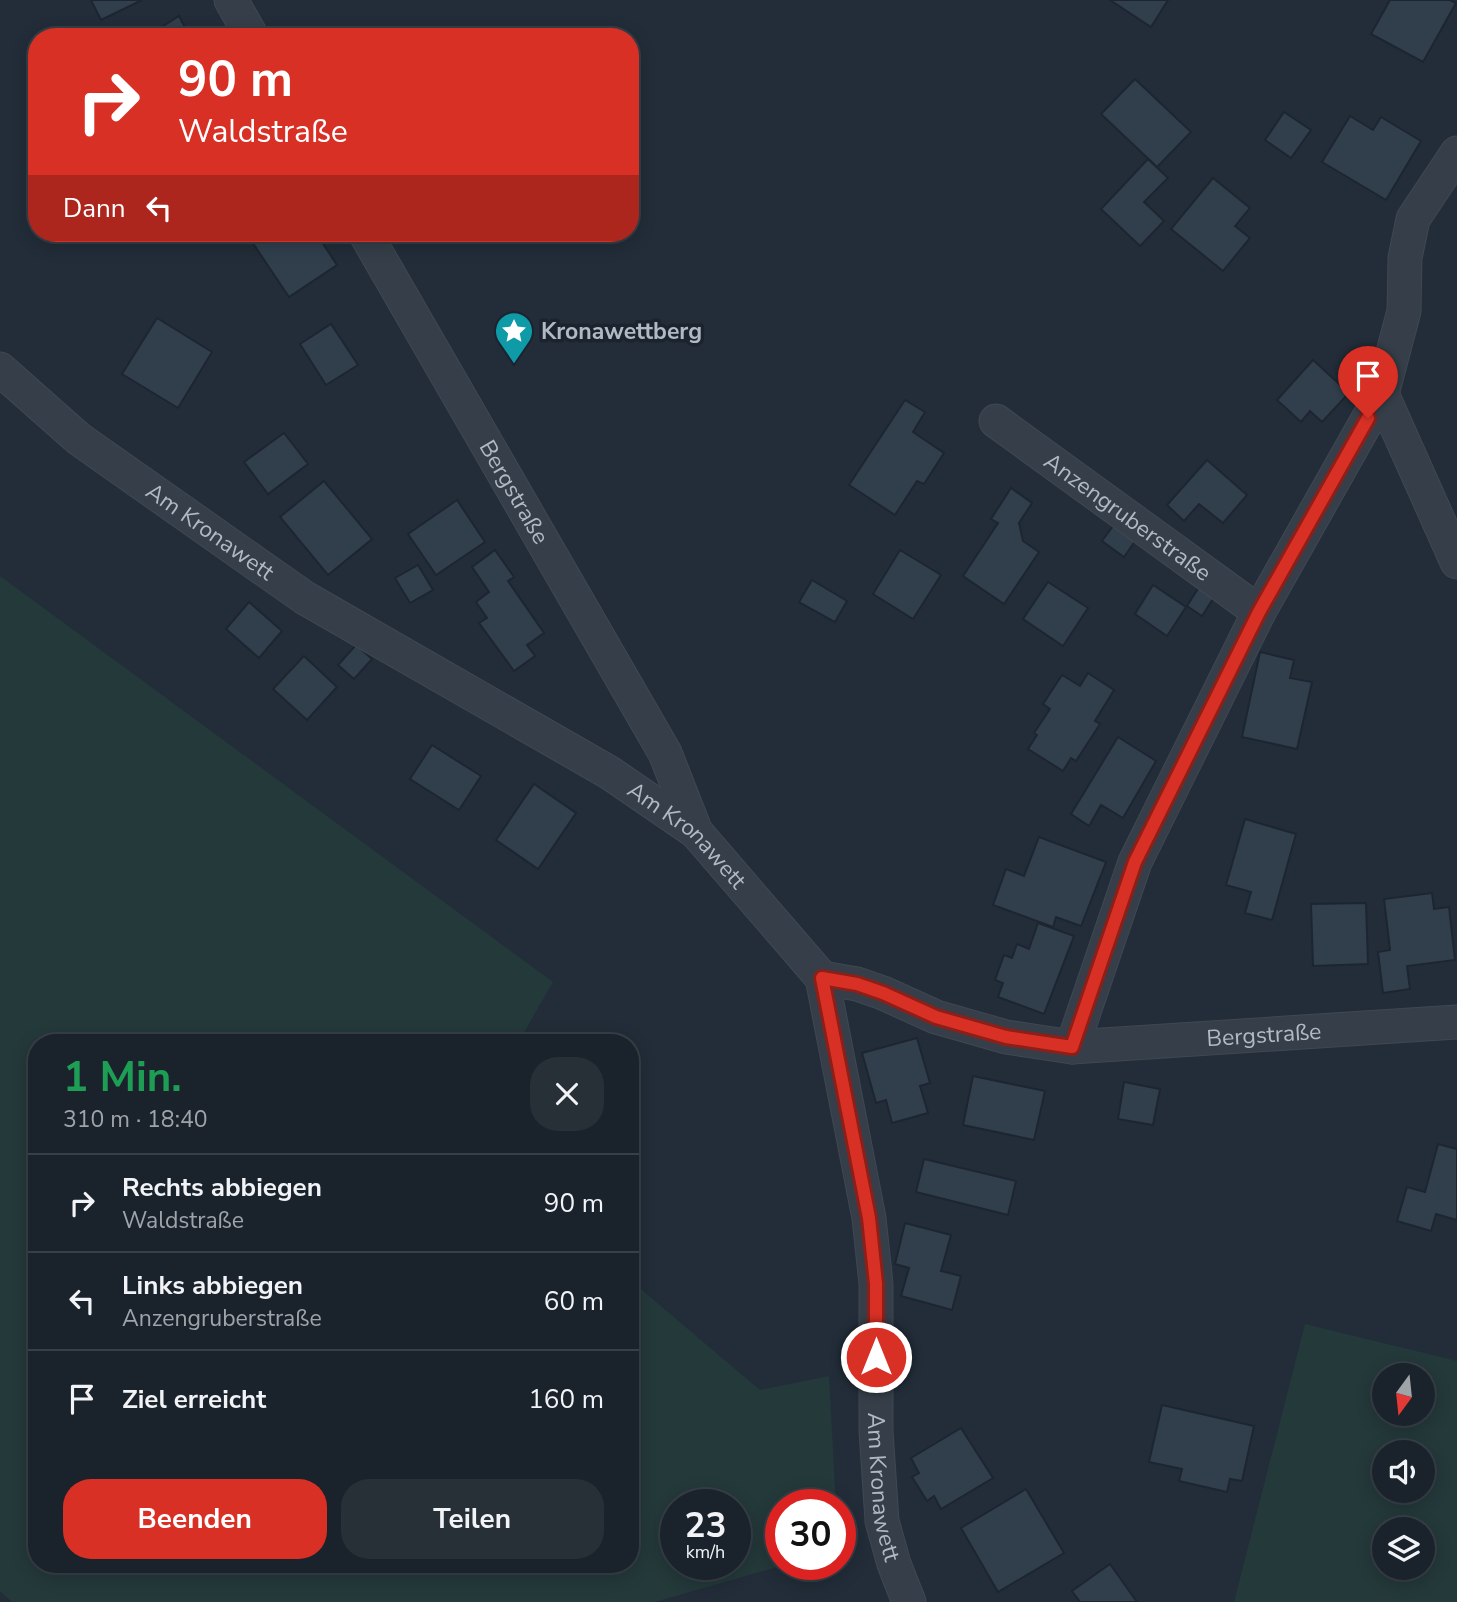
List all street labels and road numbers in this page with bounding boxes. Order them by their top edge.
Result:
street label: Bergstraße [472,434,557,550]
street label: Anzengruberstraße [1038,446,1218,588]
street label: Am Kronawett [140,475,281,588]
street label: Am Kronawett [621,774,754,896]
street label: Bergstraße [1205,1015,1322,1054]
street label: Am Kronawett [860,1412,908,1566]

